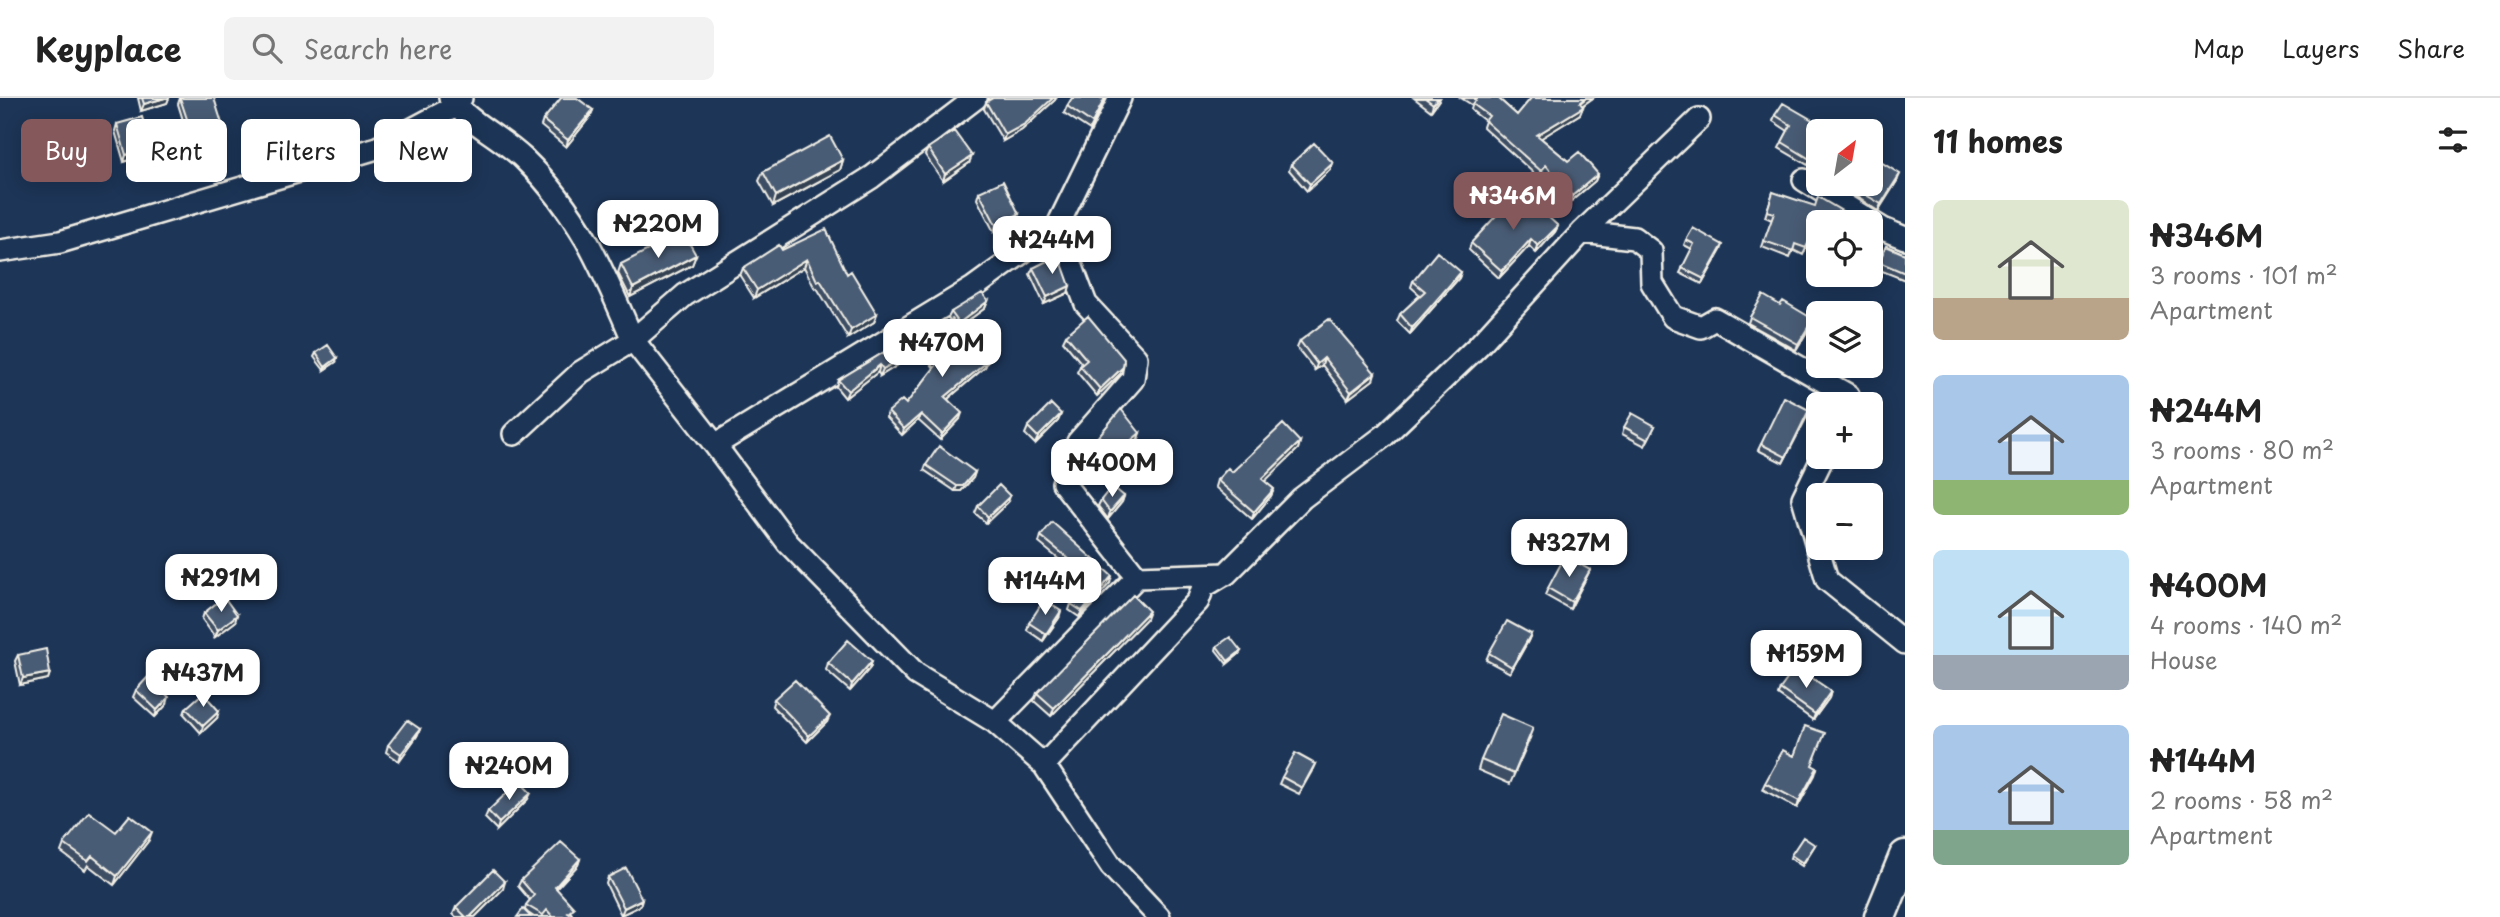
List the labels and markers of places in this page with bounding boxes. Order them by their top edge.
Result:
pin: ₦346M [1464,172,1562,232]
pin: ₦220M [609,200,707,260]
pin: ₦244M [1003,216,1101,276]
pin: ₦470M [893,320,991,379]
pin: ₦400M [1063,440,1161,499]
pin: ₦327M [1520,519,1618,579]
pin: ₦291M [172,554,270,614]
pin: ₦144M [996,558,1094,617]
pin: ₦159M [1757,630,1855,690]
pin: ₦437M [154,650,252,709]
pin: ₦240M [460,742,558,802]

